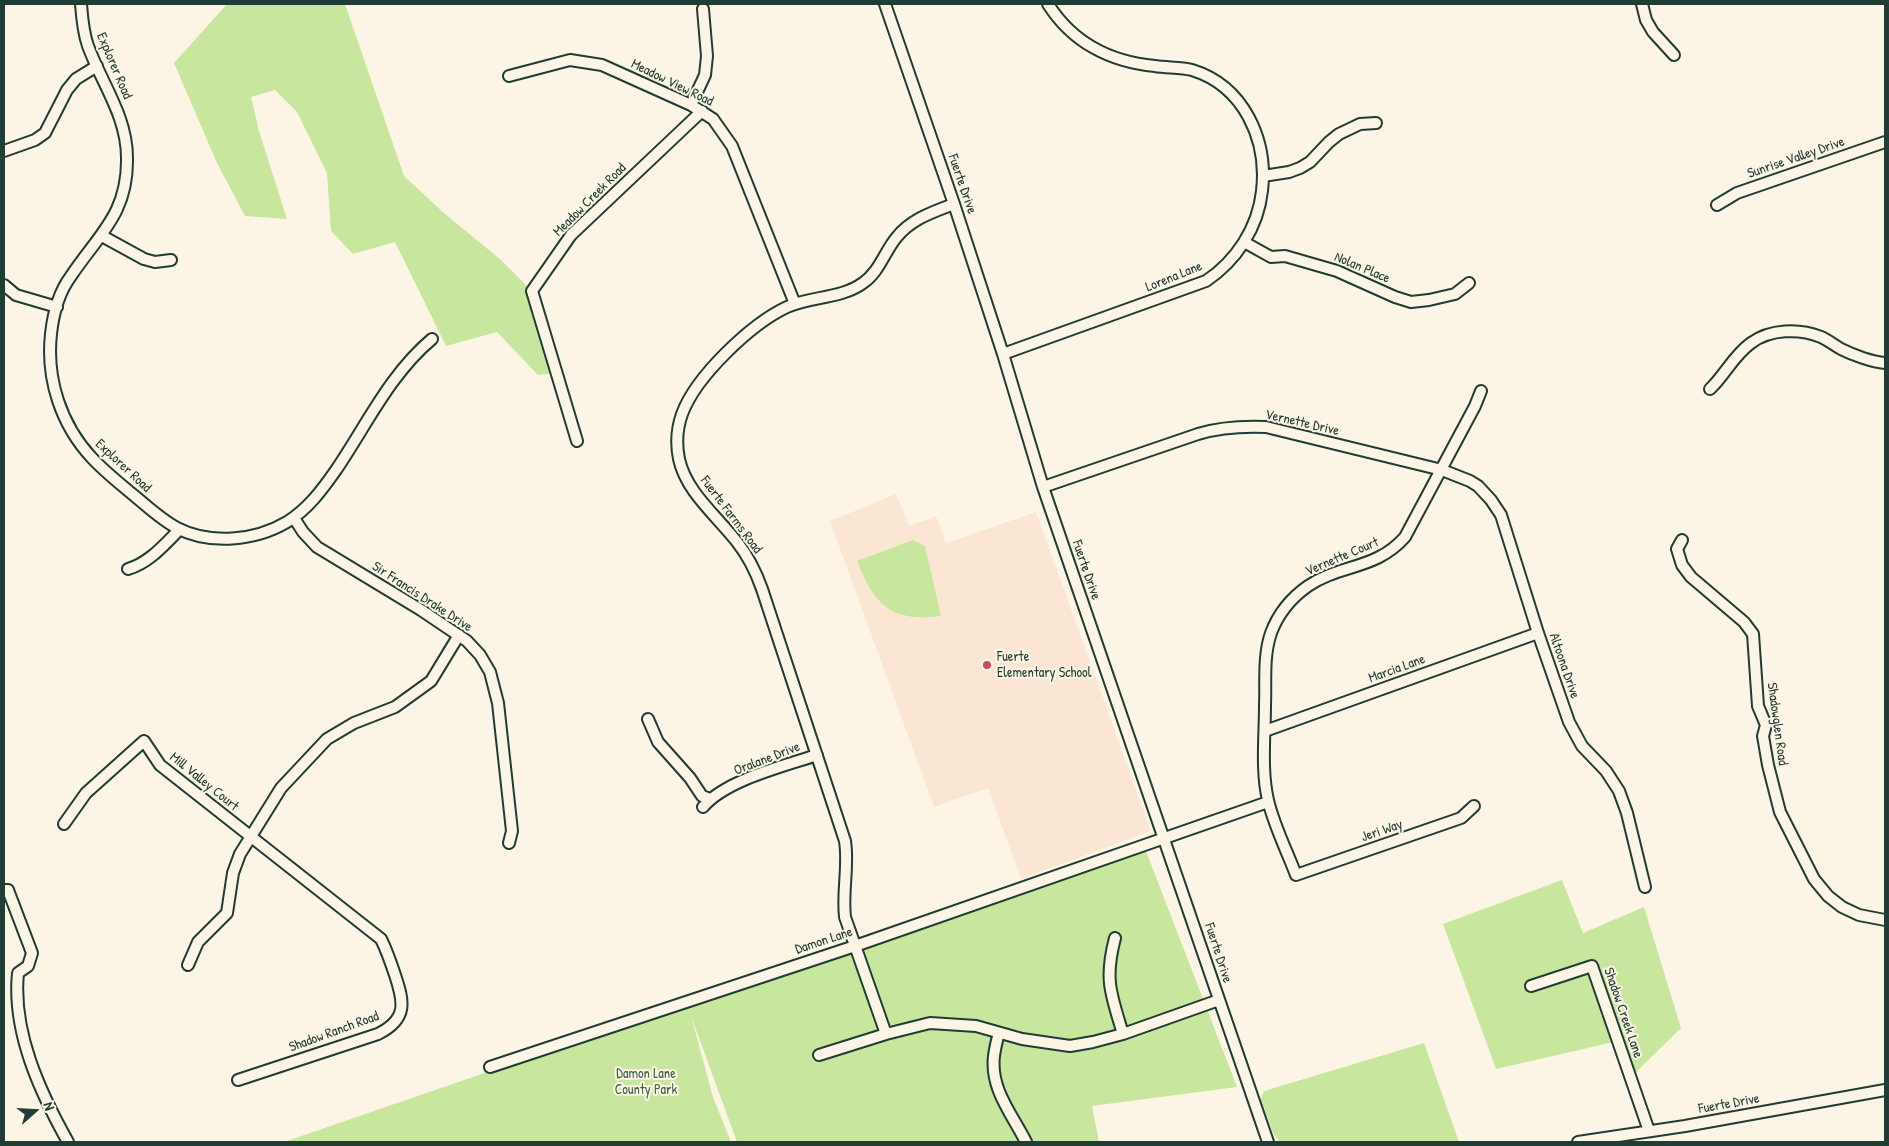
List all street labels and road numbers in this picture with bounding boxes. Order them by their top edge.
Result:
street label: Explorer Road [93,30,135,102]
street label: Meadow View Road [628,56,716,110]
street label: Sunrise Valley Drive [1745,134,1847,182]
street label: Fuerte Drive [944,152,980,216]
street label: Meadow Creek Road [550,160,630,240]
street label: Nolan Place [1332,249,1392,287]
street label: Lorena Lane [1143,258,1205,296]
street label: Vernette Drive [1263,406,1341,440]
street label: Explorer Road [92,436,154,496]
street label: Fuerte Farms Road [696,473,766,557]
street label: Vernette Court [1303,534,1381,580]
street label: Fuerte Drive [1068,538,1104,602]
street label: Sir Francis Drake Drive [369,558,475,636]
street label: Altoona Drive [1545,631,1583,701]
street label: Marcia Lane [1366,651,1428,687]
street label: Shadowglen Road [1763,682,1791,766]
street label: Oralane Drive [732,739,802,779]
street label: Mill Valley Court [166,749,242,815]
street label: Jeri Way [1359,816,1405,846]
street label: Fuerte Drive [1200,921,1236,985]
street label: Damon Lane [793,924,855,958]
street label: Shadow Creek Lane [1600,966,1646,1060]
street label: Shadow Ranch Road [287,1008,381,1056]
street label: Fuerte Drive [1697,1090,1761,1118]

